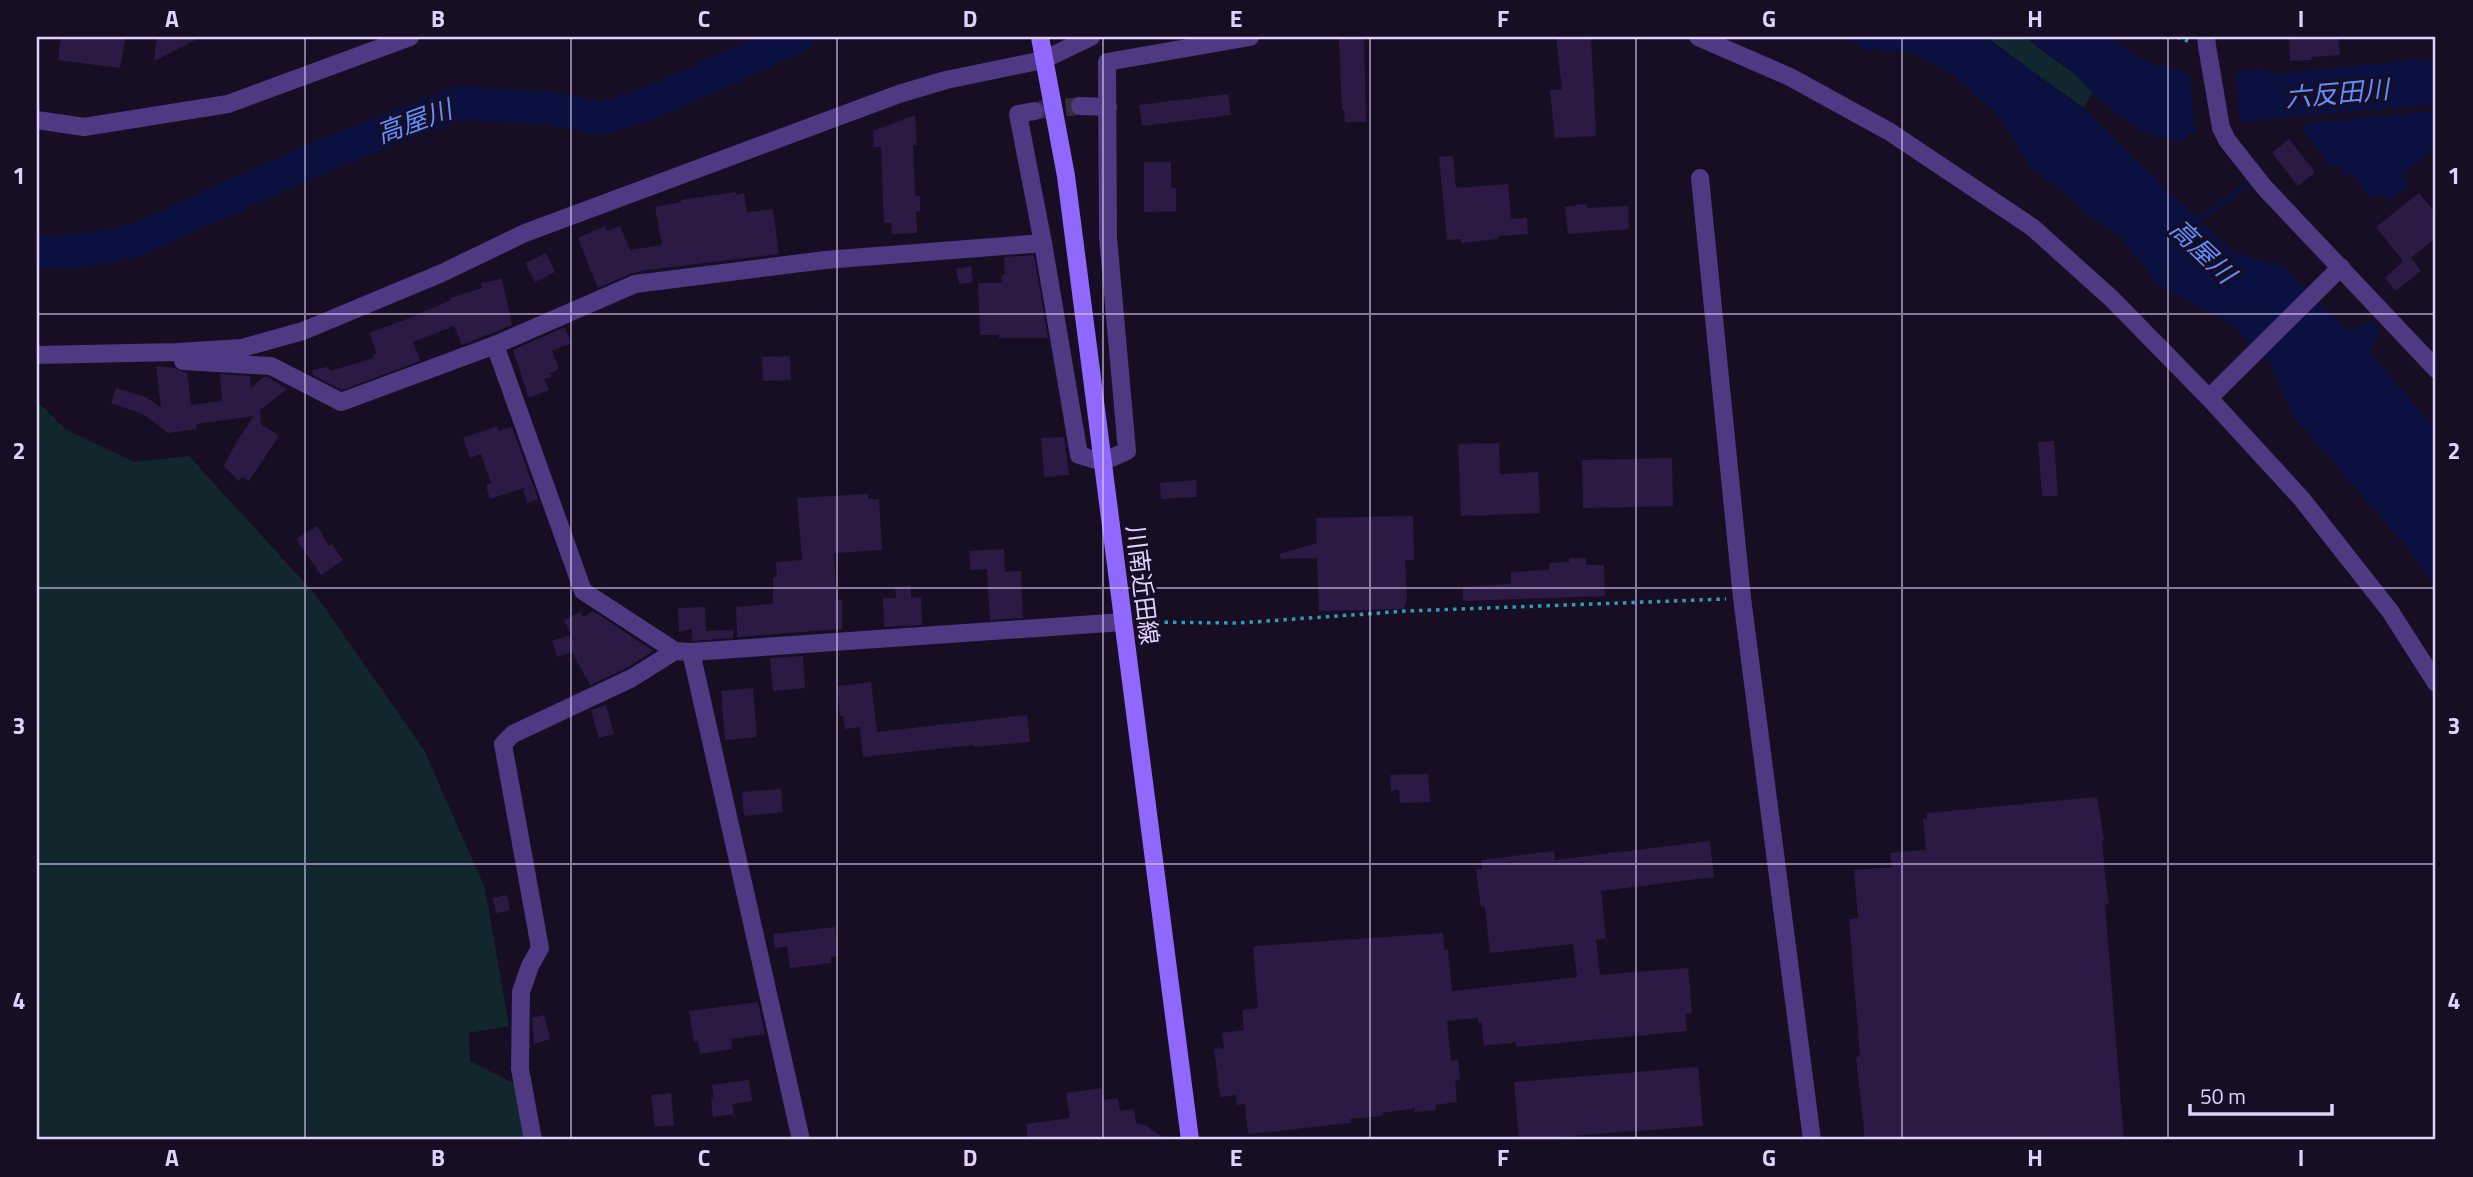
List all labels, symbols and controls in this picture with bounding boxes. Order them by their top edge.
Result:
text: A [165,1,179,36]
text: B [431,1,445,36]
text: C [698,1,710,36]
text: D [963,1,977,36]
text: E [1230,1,1242,36]
text: F [1497,1,1509,36]
text: G [1762,1,1776,36]
text: H [2027,1,2043,36]
text: I [2298,1,2304,36]
water label: 六反田川 [2283,69,2393,117]
water label: 高屋川 [371,88,460,153]
text: 1 [13,158,25,193]
text: 1 [2448,158,2460,193]
water label: 高屋川 [2161,210,2247,294]
text: 2 [13,433,25,468]
text: 2 [2448,433,2460,468]
street label: 川南近田線 [1118,523,1168,647]
text: 3 [13,708,25,743]
text: 3 [2448,708,2460,743]
text: 4 [13,983,25,1018]
text: 4 [2448,983,2460,1018]
scale bar [2190,1072,2331,1116]
text: 50 m [2200,1080,2246,1112]
text: A [165,1140,179,1175]
text: B [431,1140,445,1175]
text: C [698,1140,710,1175]
text: D [963,1140,977,1175]
text: E [1230,1140,1242,1175]
text: F [1497,1140,1509,1175]
text: G [1762,1140,1776,1175]
text: H [2027,1140,2043,1175]
text: I [2298,1140,2304,1175]

